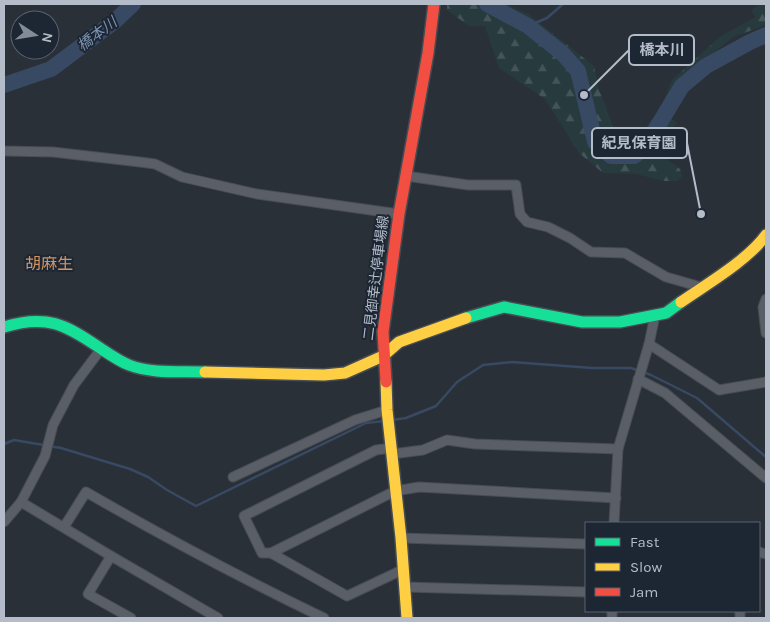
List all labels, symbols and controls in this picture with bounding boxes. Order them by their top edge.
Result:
north arrow [10,10,60,60]
water label: 橋本川 [74,12,122,55]
text: N [38,31,57,44]
callout: 橋本川 [629,35,694,65]
text: 橋本川 [639,41,685,59]
callout: 紀見保育園 [592,128,687,158]
text: 紀見保育園 [601,134,677,152]
street label: 二見御幸辻停車場線 [360,214,392,342]
district label: 胡麻生 [25,254,73,273]
legend [585,522,760,612]
text: Fast [630,533,660,551]
text: Slow [630,558,662,576]
text: Jam [630,583,658,601]

